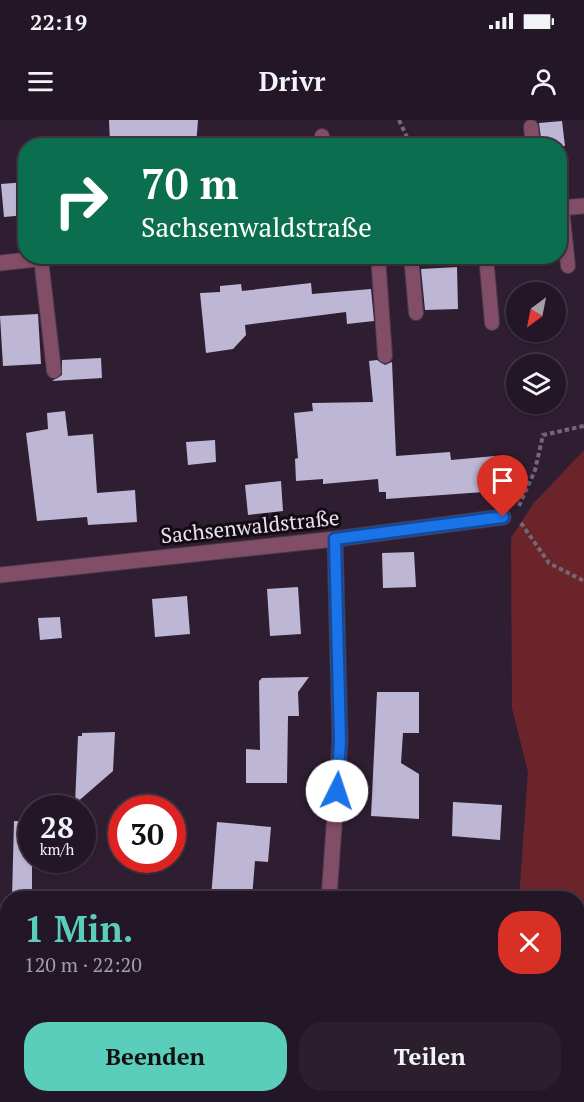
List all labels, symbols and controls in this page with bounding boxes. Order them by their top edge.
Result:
text: 22:19 [30,7,87,36]
text: Drivr [259,63,325,99]
icon: menu [24,65,57,98]
icon: person [527,65,560,98]
text: 70 m [141,155,239,211]
icon: right [42,162,120,240]
text: Sachsenwaldstraße [141,209,372,245]
north arrow [506,282,566,342]
map controls [506,282,566,414]
button: layers [506,354,566,414]
pin [477,455,528,517]
icon: arrive [486,464,519,497]
street label: Sachsenwaldstraße [159,503,341,549]
position arrow [305,759,369,823]
speed limit sign: 30 [108,795,186,873]
text: 28 [40,807,74,847]
text: km/h [40,839,74,859]
text: 1 Min. [24,905,133,952]
button: close [498,911,561,974]
text: 120 m · 22:20 [24,951,142,978]
button: Beenden [24,1022,287,1091]
button: Teilen [299,1022,561,1091]

